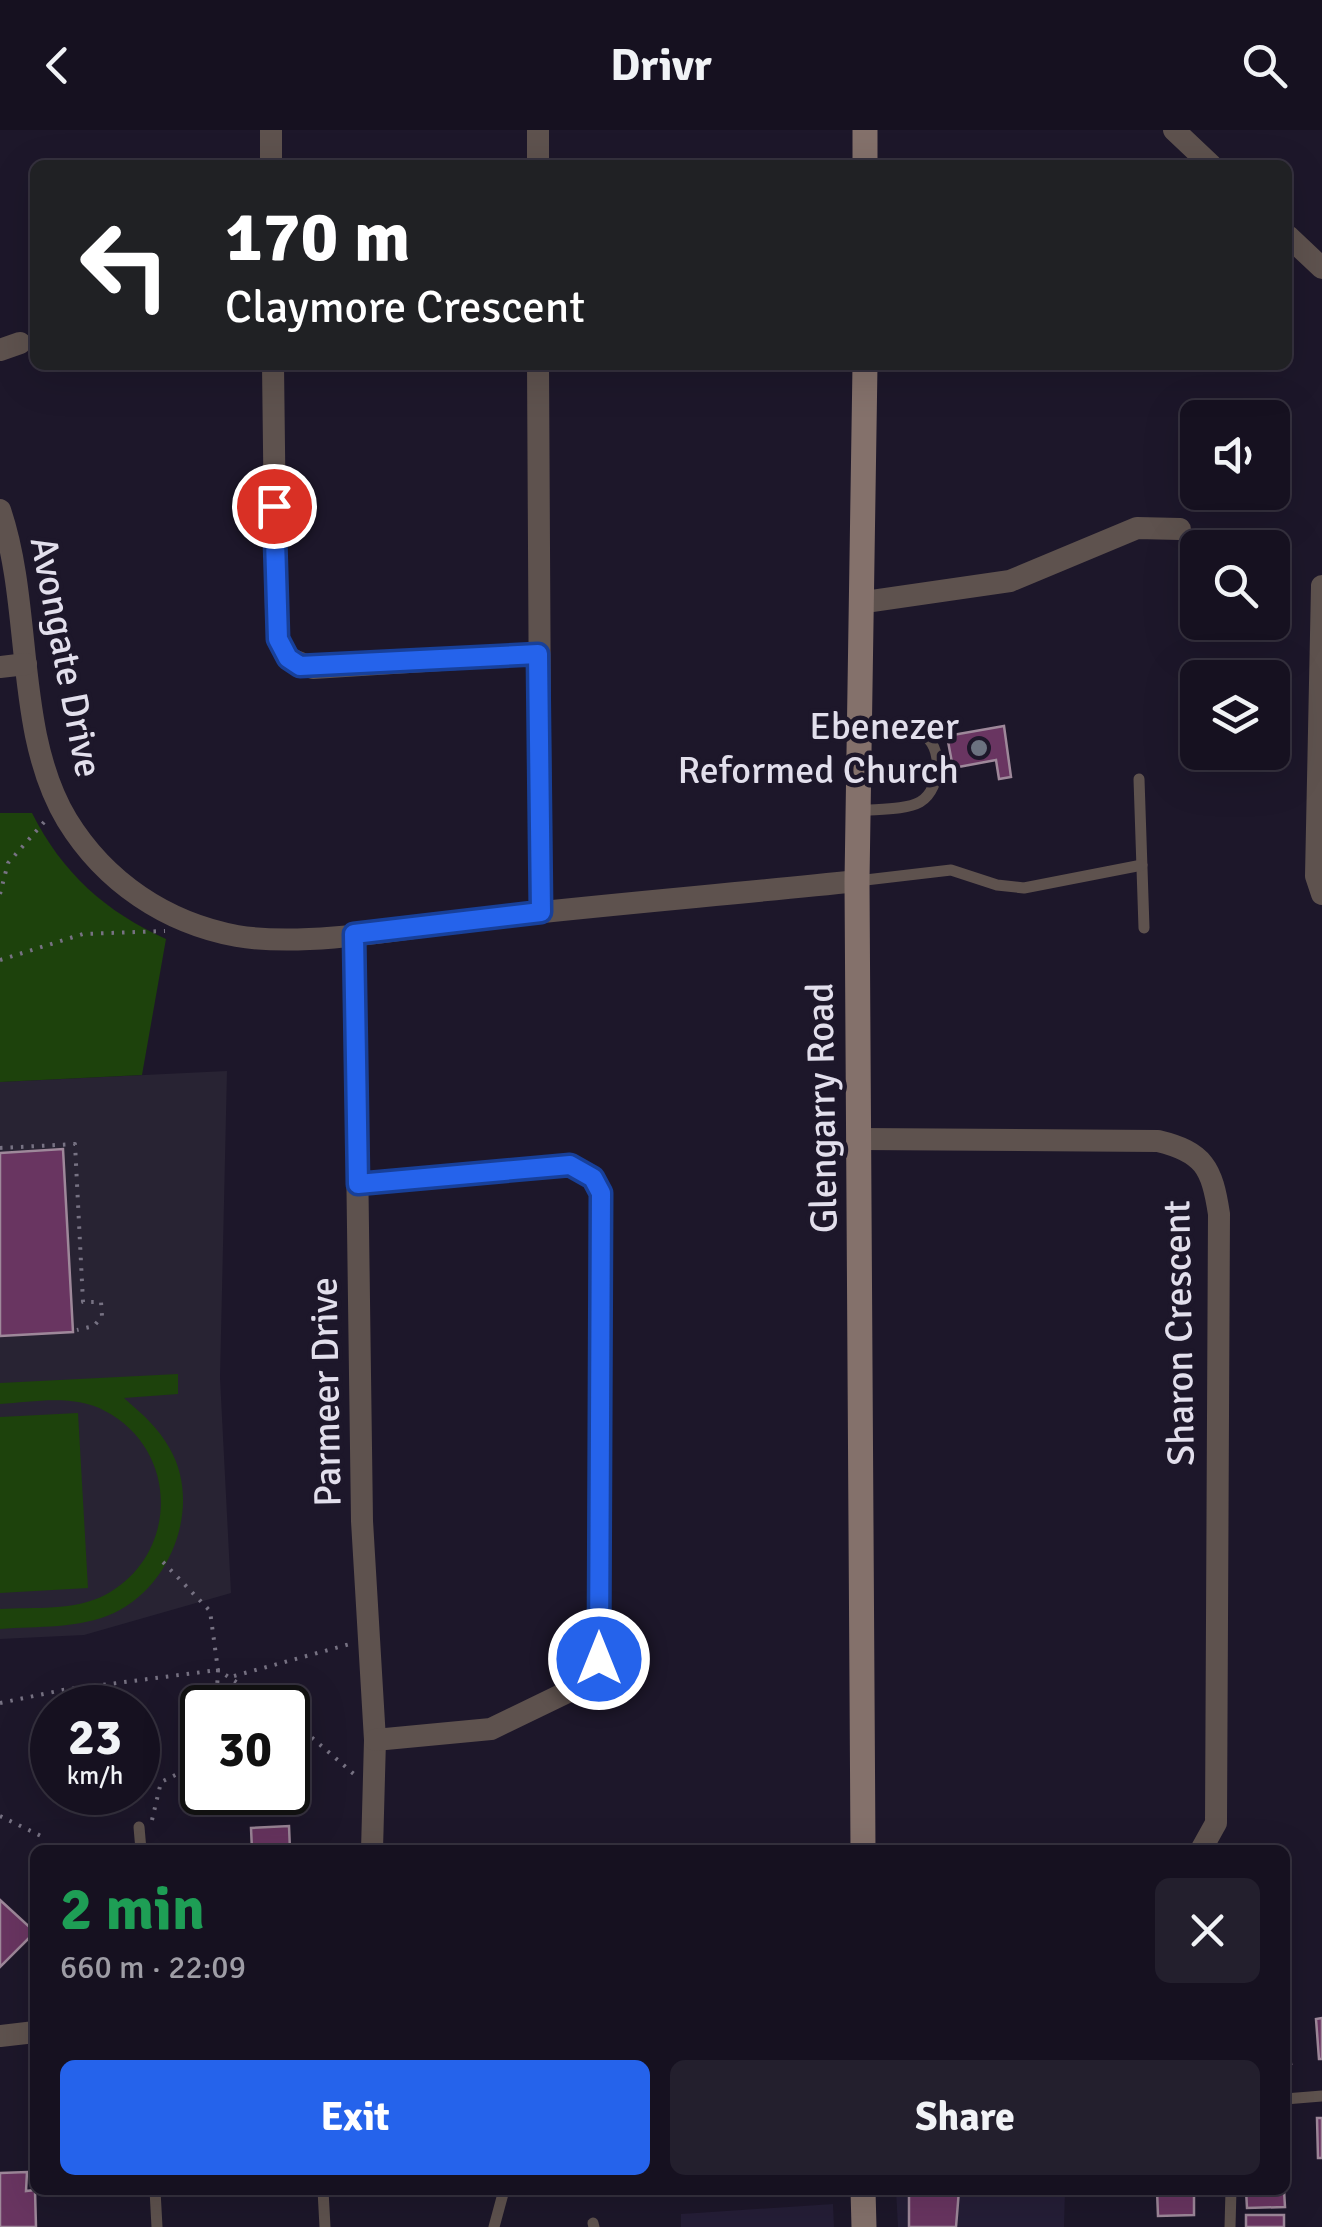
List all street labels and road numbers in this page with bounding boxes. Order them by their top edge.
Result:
street label: Avongate Drive [20,533,112,781]
street label: Glengarry Road [796,982,848,1234]
street label: Sharon Crescent [1153,1200,1205,1466]
street label: Parmeer Drive [300,1277,352,1507]

